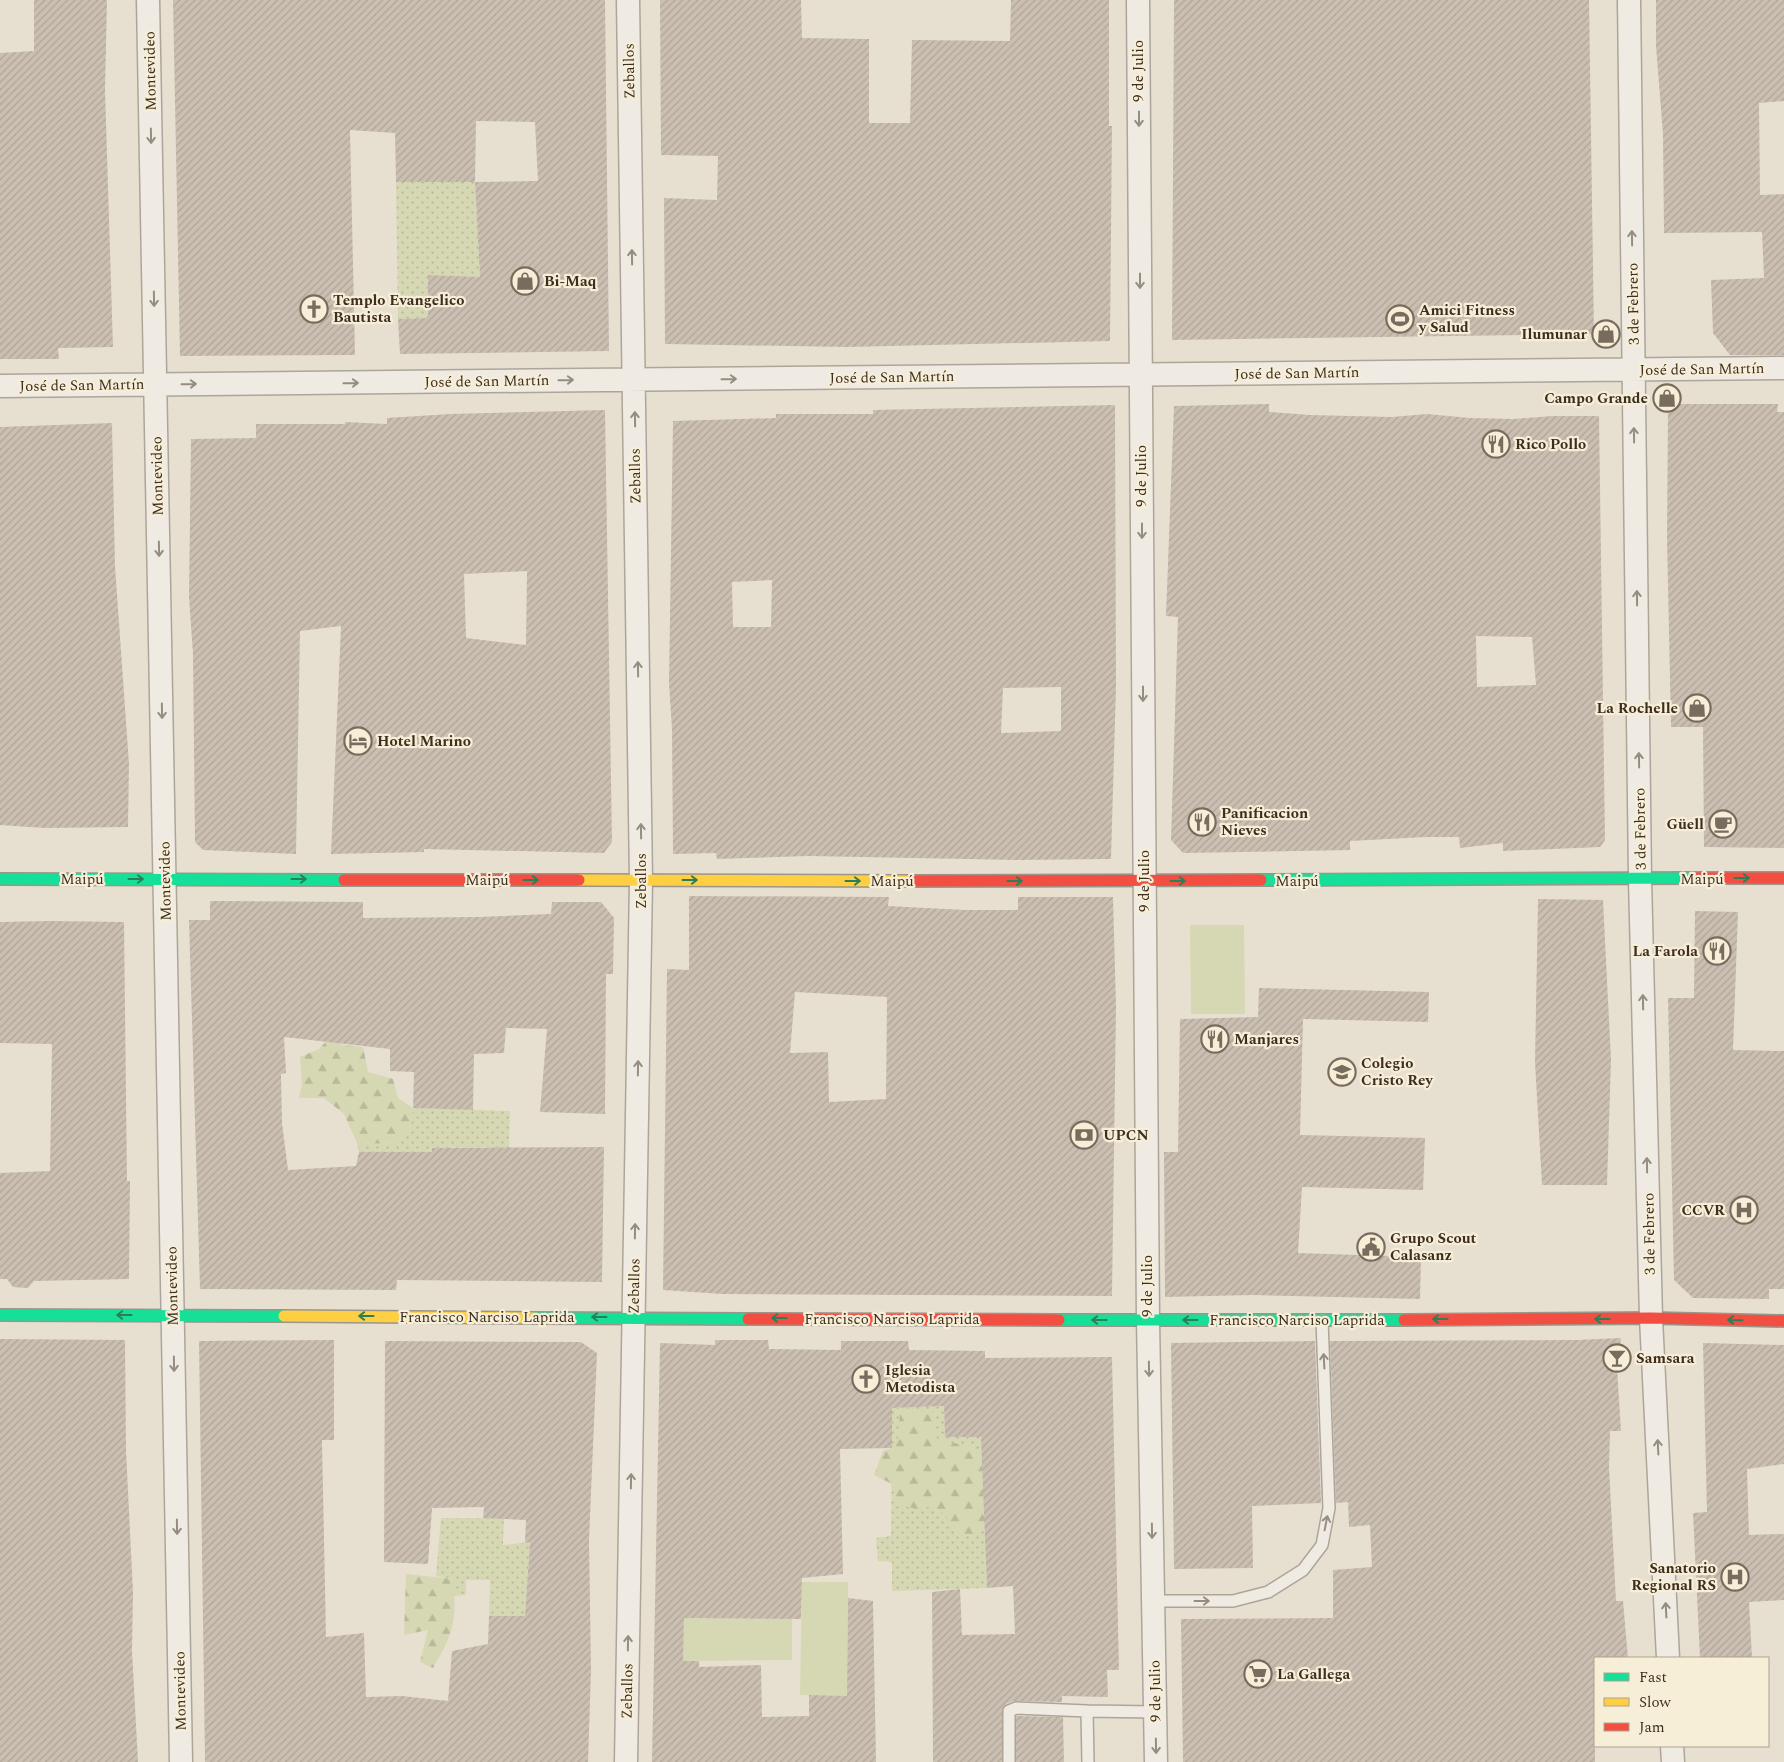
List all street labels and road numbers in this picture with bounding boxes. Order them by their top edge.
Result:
street label: Montevideo [138,31,163,111]
street label: 9 de Julio [1127,40,1150,102]
street label: Zeballos [618,43,641,99]
street label: 3 de Febrero [1621,263,1646,345]
street label: José de San Martín [1639,357,1765,382]
street label: José de San Martín [1234,361,1360,386]
street label: José de San Martín [829,365,955,390]
street label: José de San Martín [424,369,550,394]
street label: José de San Martín [19,373,145,398]
street label: Montevideo [145,436,170,516]
street label: 9 de Julio [1130,445,1153,507]
street label: Zeballos [624,448,647,504]
street label: 3 de Febrero [1628,788,1653,870]
street label: Montevideo [153,841,178,921]
street label: 9 de Julio [1133,850,1156,912]
street label: Zeballos [630,853,653,909]
street label: Maipú [60,868,104,891]
street label: Maipú [1680,868,1724,891]
street label: Maipú [465,869,509,892]
street label: Maipú [870,870,914,893]
street label: Maipú [1275,870,1319,893]
street label: 3 de Febrero [1637,1193,1662,1275]
street label: Montevideo [160,1246,185,1326]
street label: 9 de Julio [1136,1255,1159,1317]
street label: Zeballos [623,1258,646,1314]
street label: Francisco Narciso Laprida [399,1306,575,1329]
street label: Francisco Narciso Laprida [804,1308,980,1331]
street label: Francisco Narciso Laprida [1209,1309,1385,1332]
street label: Montevideo [168,1651,193,1731]
street label: 9 de Julio [1143,1660,1168,1722]
street label: Zeballos [616,1663,639,1719]

